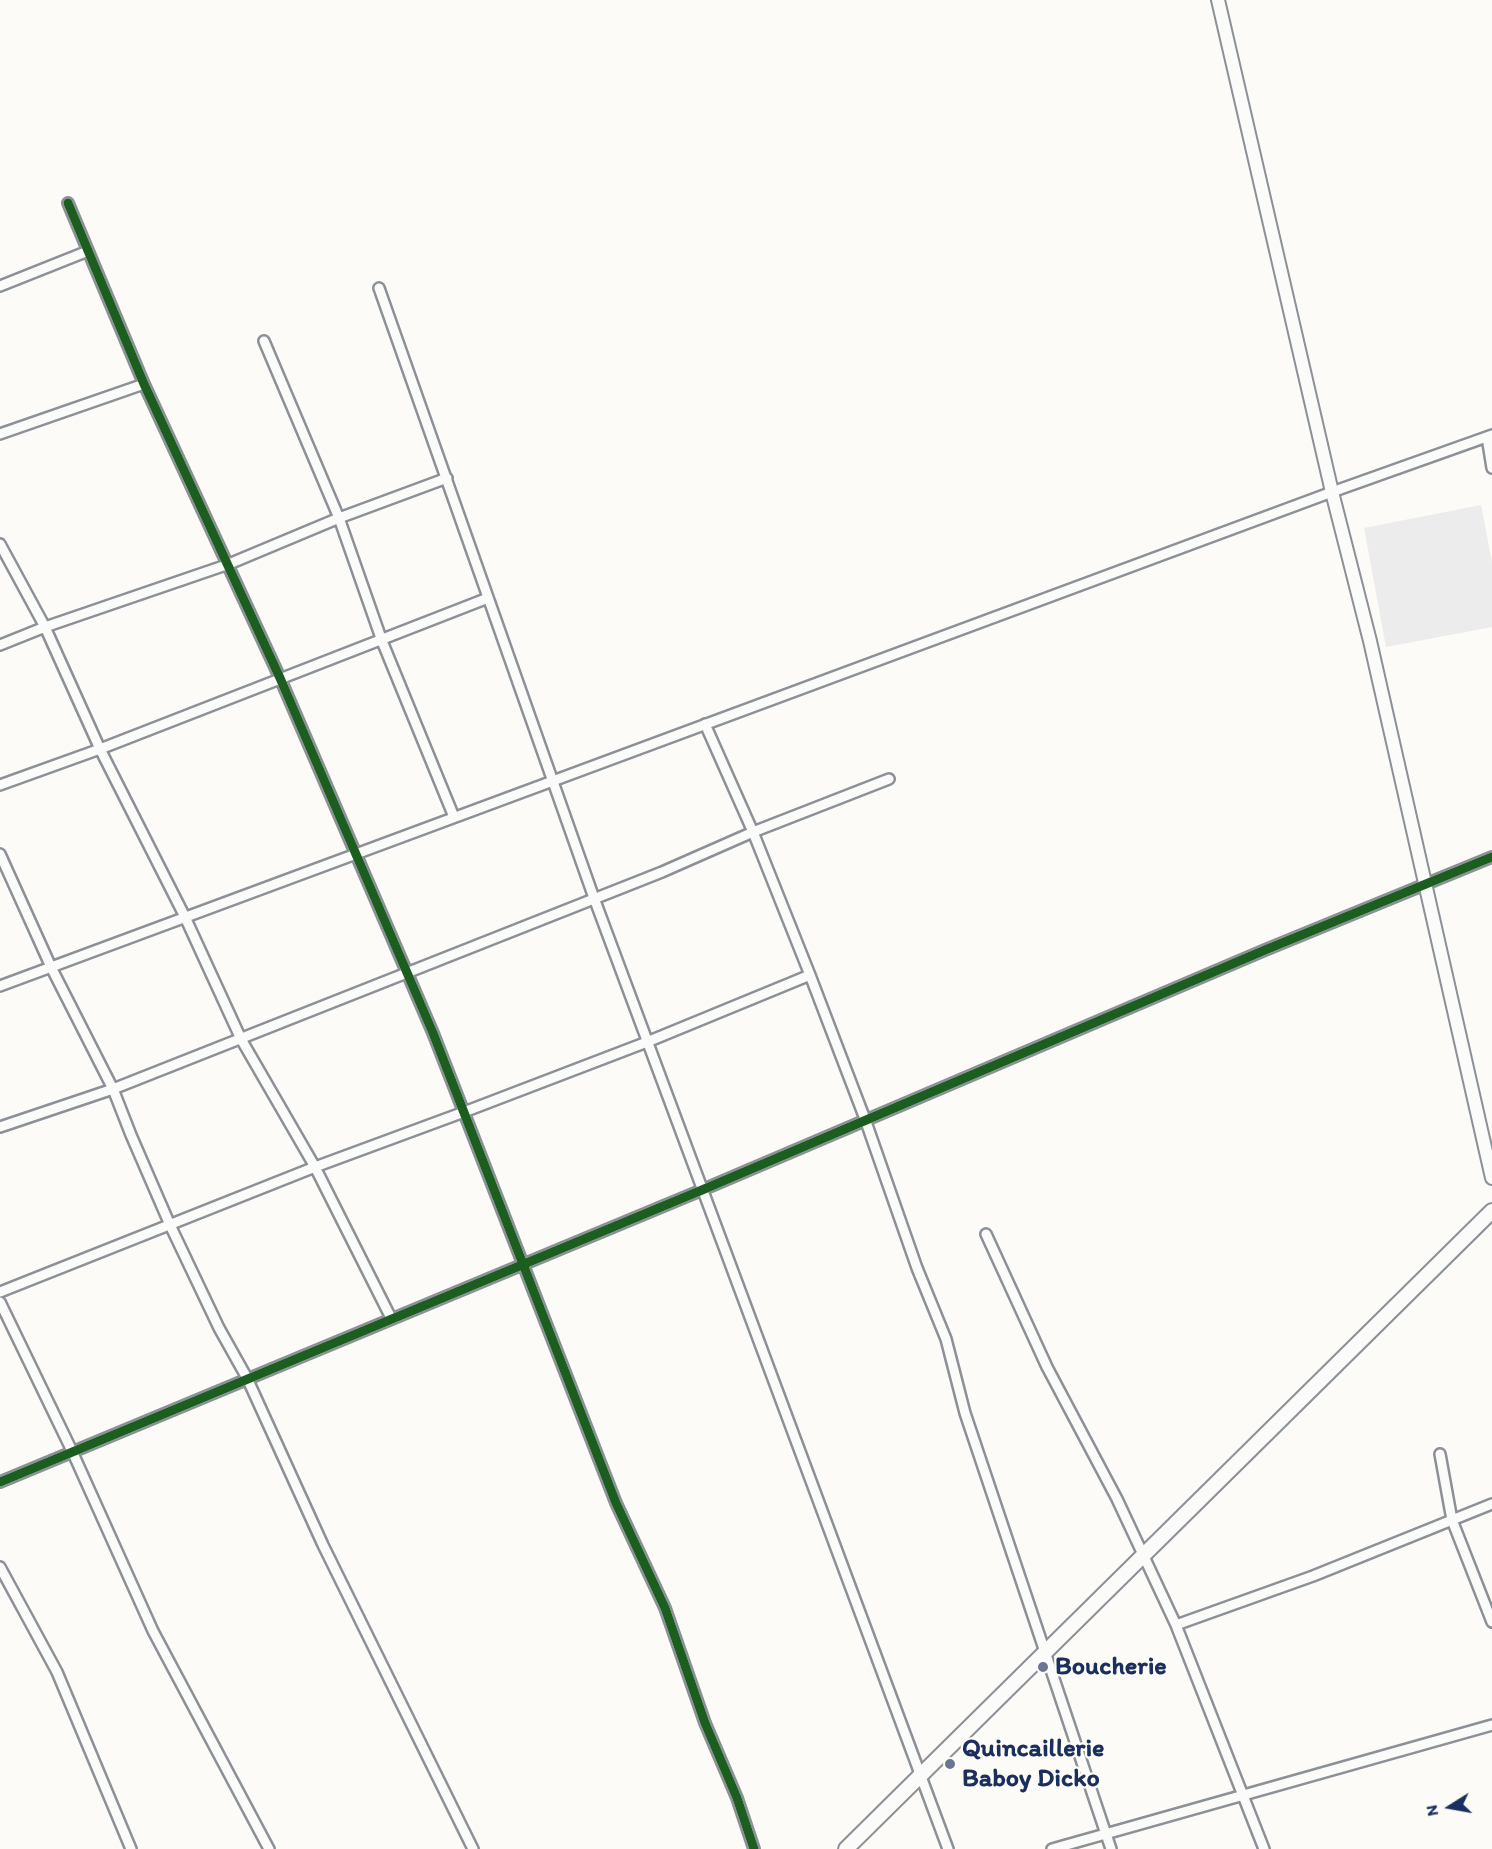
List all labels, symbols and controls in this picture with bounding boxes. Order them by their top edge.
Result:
place label: Boucherie [1055,1651,1167,1683]
marker: Boucherie [1036,1660,1050,1674]
place label: Quincaillerie Baboy Dicko [962,1733,1104,1794]
marker: Quincaillerie Baboy Dicko [943,1757,957,1771]
north arrow [1420,1777,1480,1837]
text: N [1421,1803,1442,1818]

